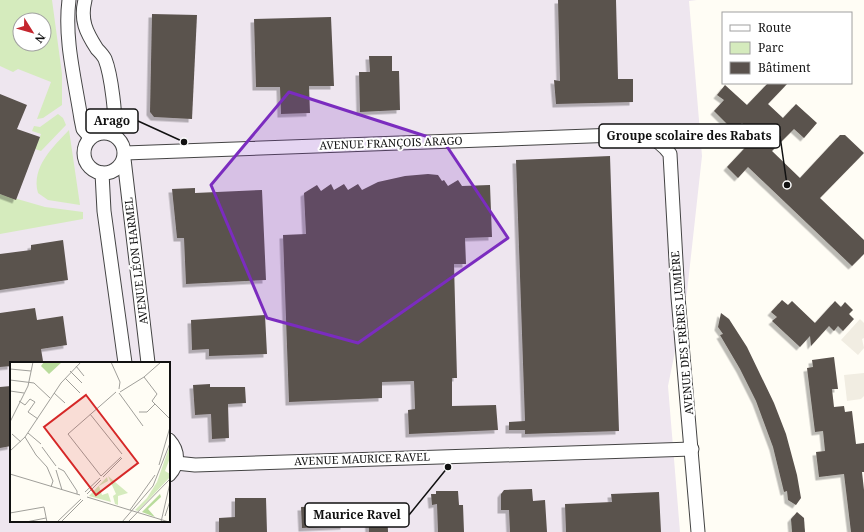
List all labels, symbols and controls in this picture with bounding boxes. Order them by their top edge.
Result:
north arrow [12,12,52,52]
legend [722,12,852,84]
text: Route [758,19,791,36]
text: N [32,30,49,47]
text: Parc [758,39,784,56]
text: Bâtiment [758,59,810,76]
callout: Arago [86,109,138,133]
text: Arago [94,112,130,129]
callout: Groupe scolaire des Rabats [599,124,780,148]
text: Groupe scolaire des Rabats [607,127,772,144]
street label: AVENUE FRANÇOIS ARAGO [319,133,463,152]
street label: AVENUE LÉON HARMEL [120,196,151,325]
street label: AVENUE DES FRÈRES LUMIÈRE [667,250,696,416]
inset map [10,362,170,522]
street label: AVENUE MAURICE RAVEL [294,449,430,468]
callout: Maurice Ravel [305,503,409,527]
text: Maurice Ravel [313,506,402,523]

